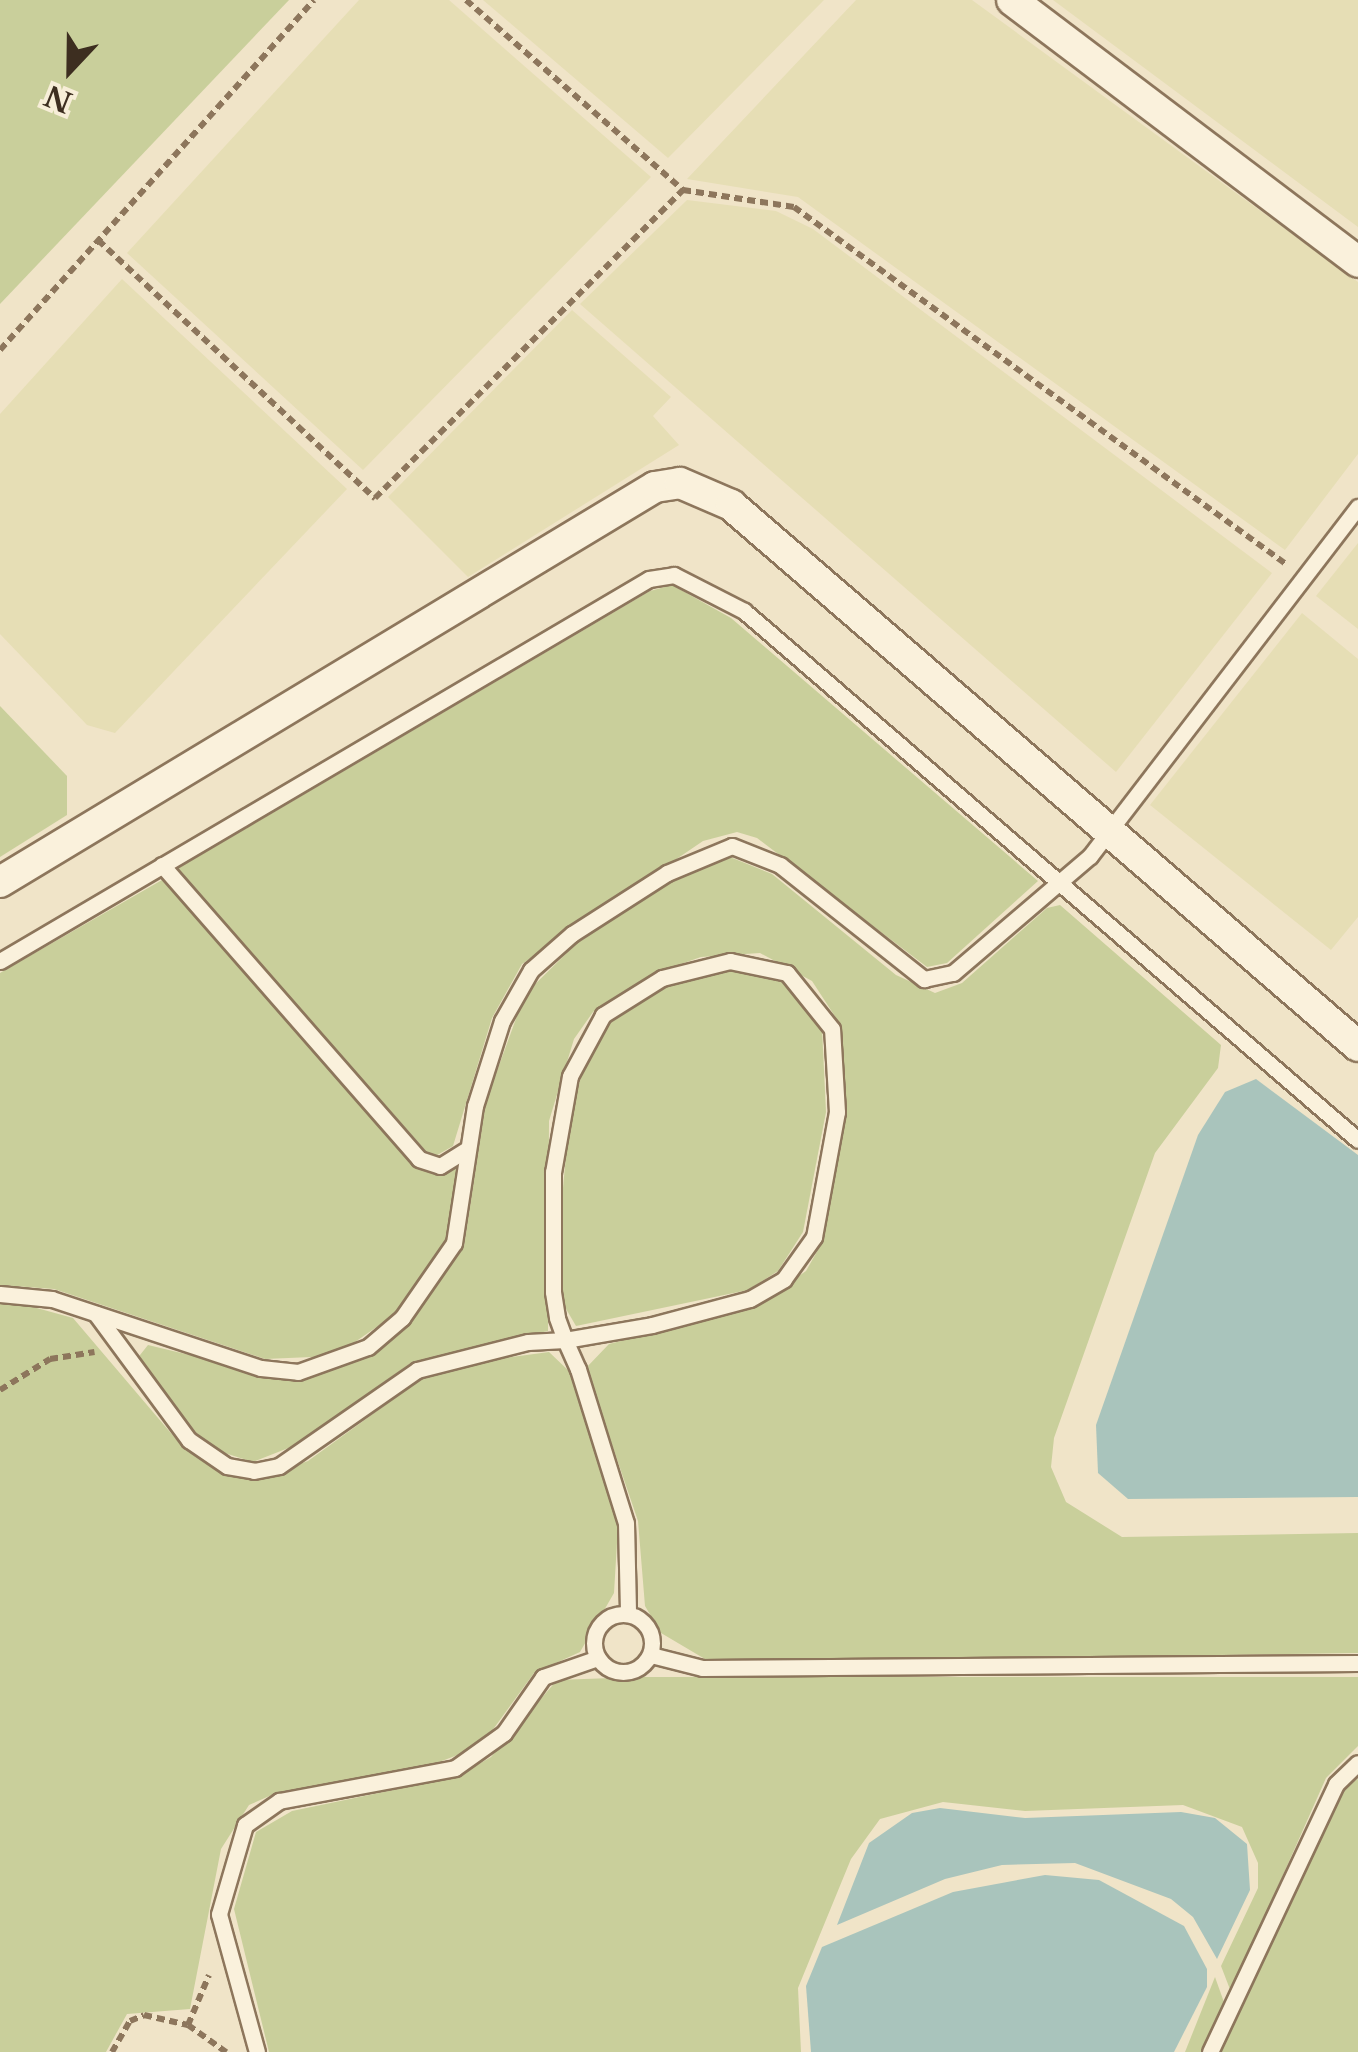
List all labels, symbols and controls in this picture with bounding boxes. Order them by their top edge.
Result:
north arrow [20,20,120,120]
text: N [40,77,77,119]

